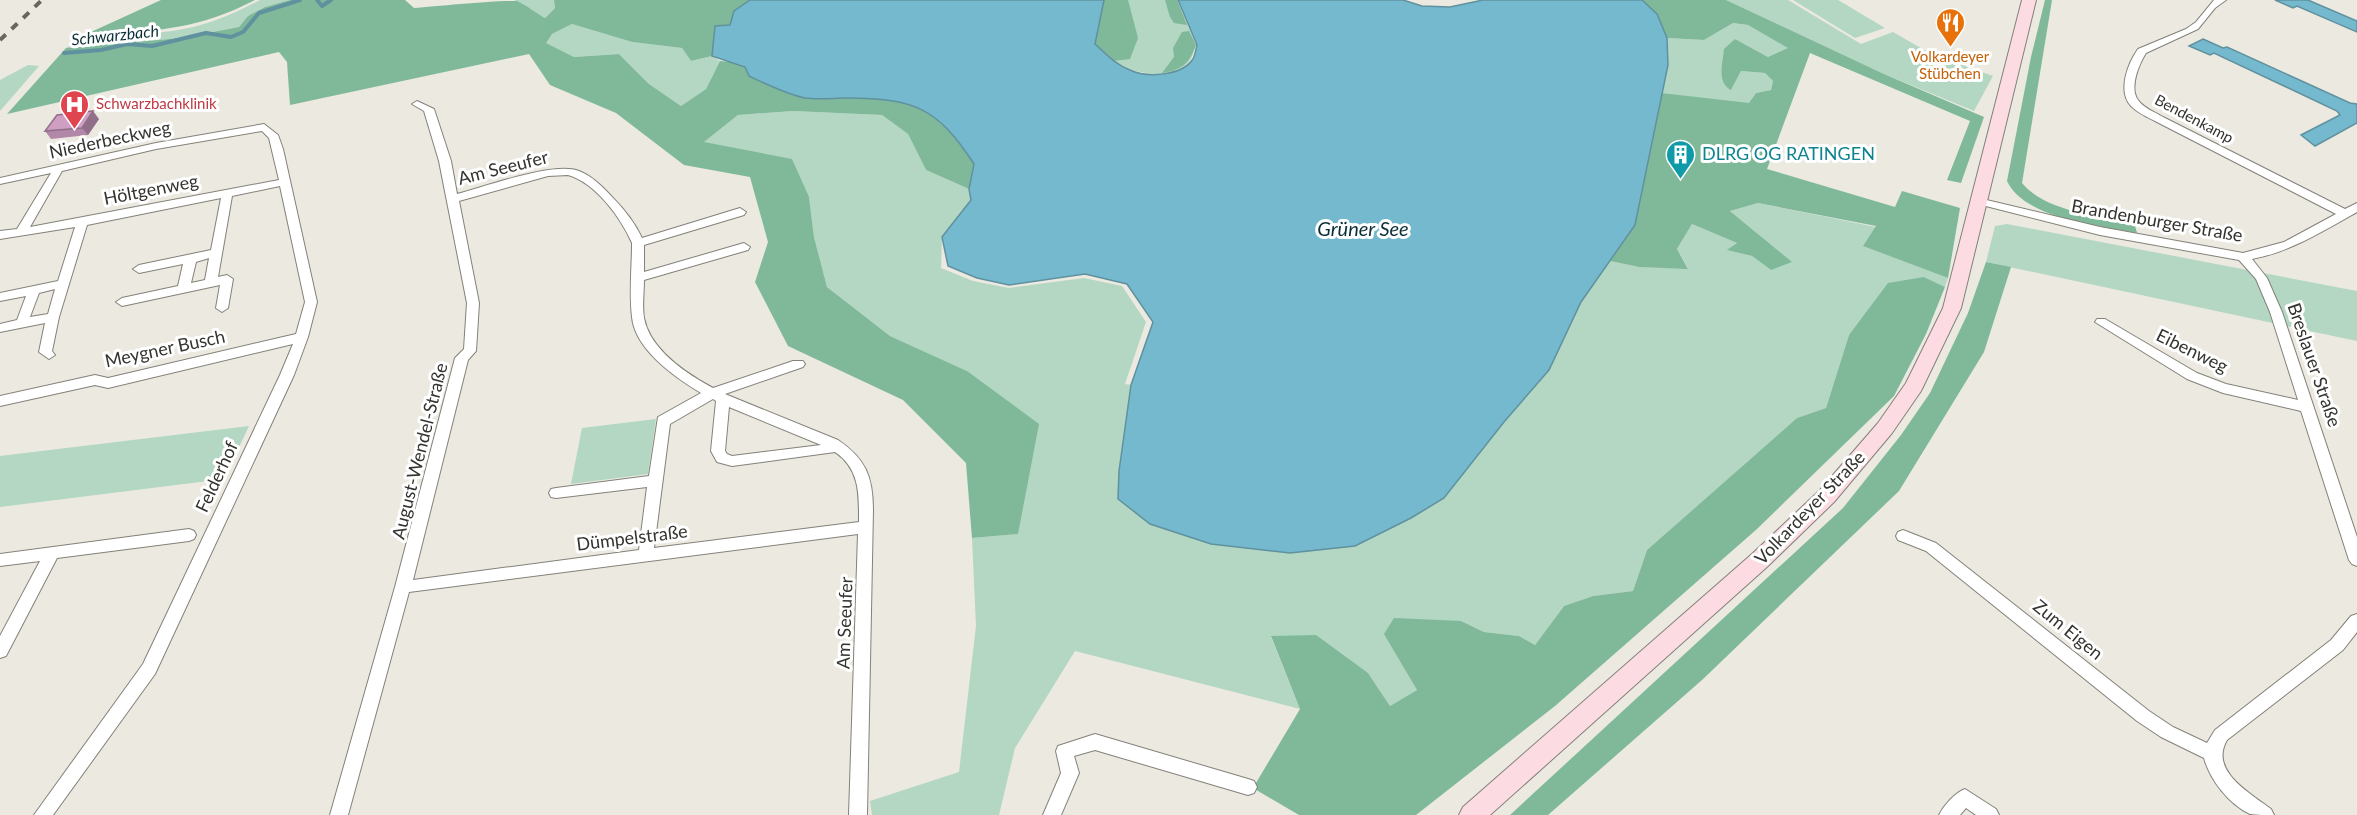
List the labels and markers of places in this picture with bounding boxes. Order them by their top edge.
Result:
restaurant icon: Volkardeyer Stübchen [1934,6,1966,48]
place label: Volkardeyer Stübchen [1911,47,1990,82]
hospital icon: Schwarzbachklinik [59,88,91,130]
place label: Schwarzbachklinik [96,94,217,112]
building icon: DLRG OG RATINGEN [1665,138,1697,180]
place label: DLRG OG RATINGEN [1702,142,1875,164]

